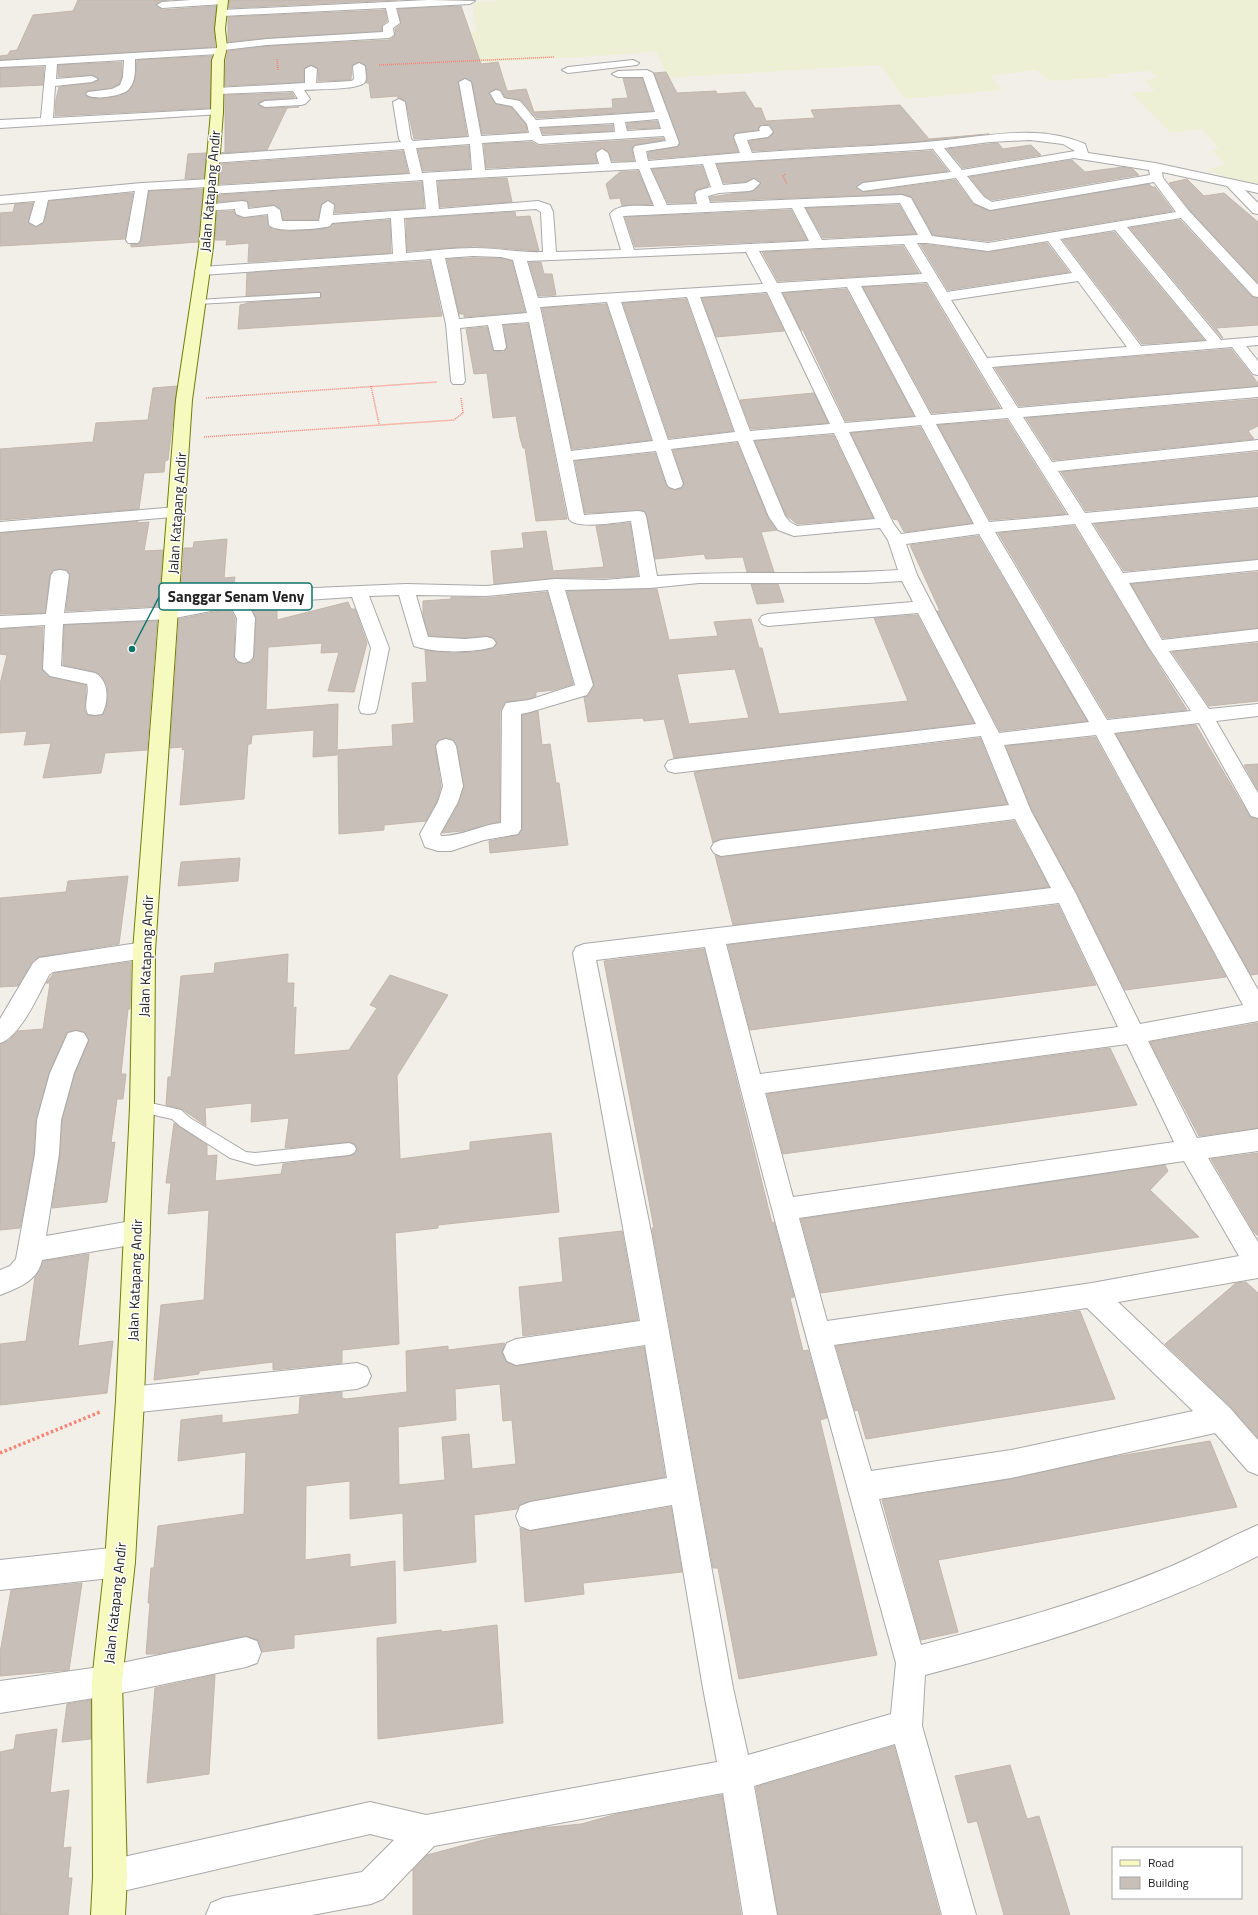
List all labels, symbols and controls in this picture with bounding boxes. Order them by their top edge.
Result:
street label: Jalan Katapang Andir [194,129,225,253]
street label: Jalan Katapang Andir [162,451,191,575]
callout: Sanggar Senam Veny [159,583,312,610]
text: Sanggar Senam Veny [168,585,305,608]
street label: Jalan Katapang Andir [133,894,158,1017]
street label: Jalan Katapang Andir [122,1218,147,1341]
street label: Jalan Katapang Andir [98,1541,131,1665]
legend [1112,1847,1242,1899]
text: Road [1148,1853,1174,1872]
text: Building [1148,1873,1189,1892]

